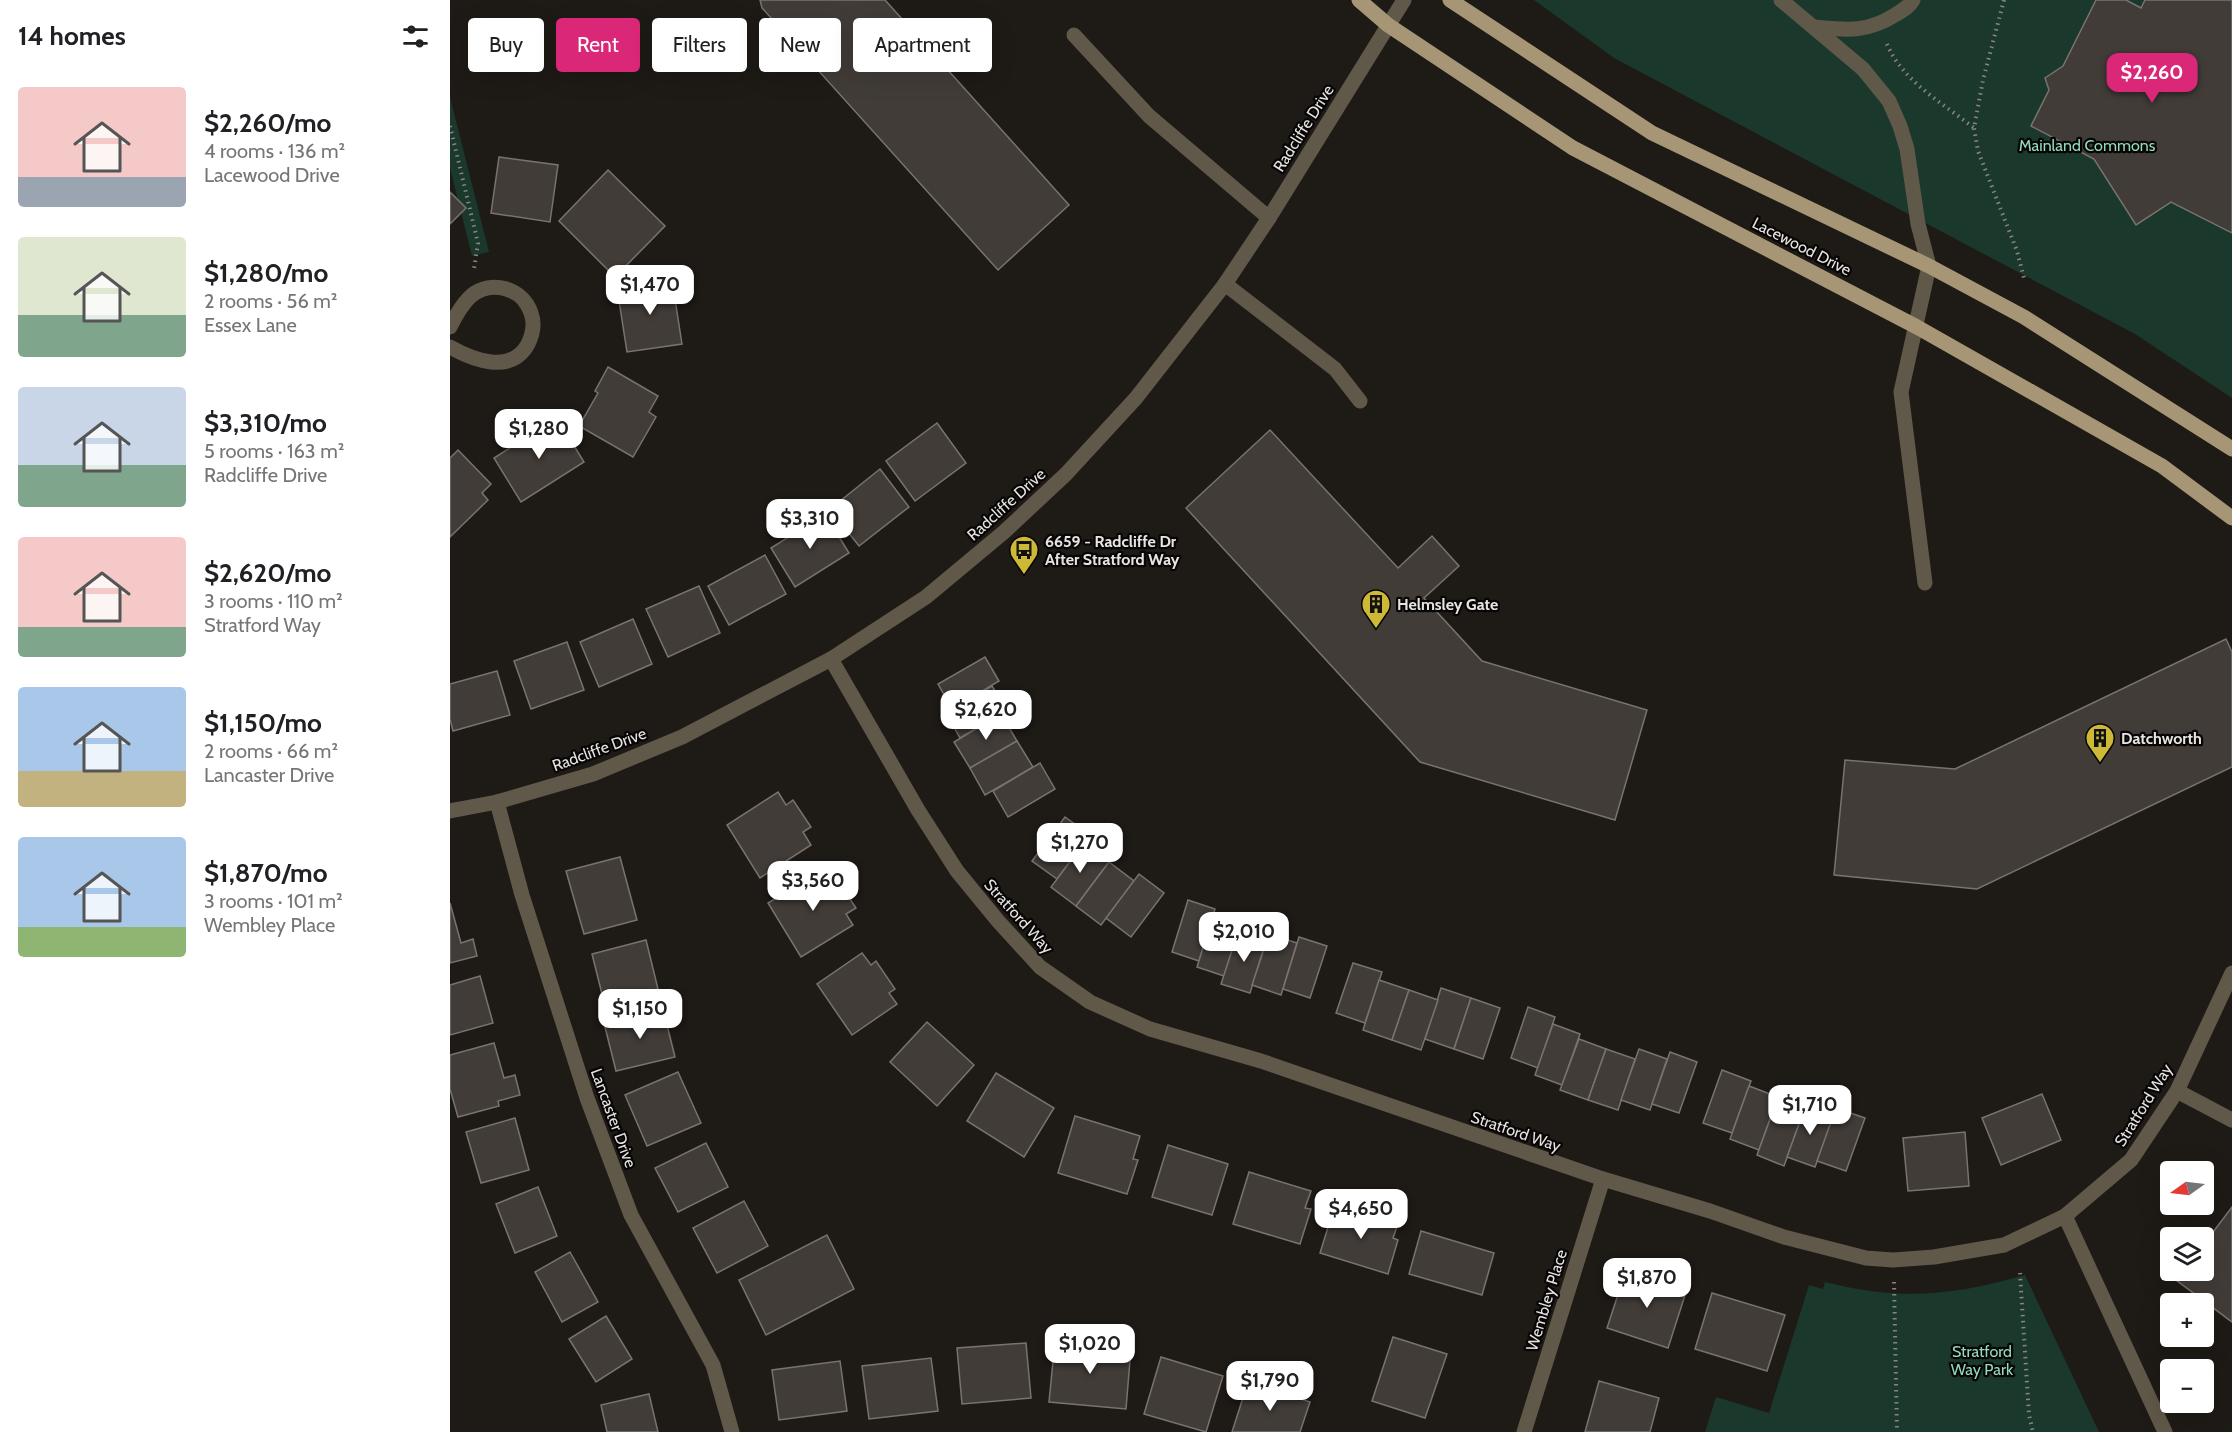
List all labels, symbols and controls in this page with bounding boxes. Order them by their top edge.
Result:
chip: Buy [468,18,544,72]
chip: Rent [556,18,640,72]
chip: Filters [652,18,747,72]
chip: New [759,18,841,72]
chip: Apartment [853,18,992,72]
text: 14 homes [18,20,126,52]
icon: filters [399,20,432,53]
pin: $2,260 [2103,53,2201,104]
text: $2,260 [2121,60,2183,84]
street label: Radcliffe Drive [1269,81,1338,175]
text: $2,260/mo [204,107,331,139]
icon: home [66,111,138,183]
park label: Mainland Commons [2019,136,2156,155]
text: 4 rooms · 136 m² [204,139,345,163]
text: Lacewood Drive [204,163,340,187]
street label: Lacewood Drive [1749,213,1854,280]
text: $1,280/mo [204,257,328,289]
icon: home [66,261,138,333]
pin: $1,470 [601,265,699,316]
text: $1,470 [620,272,680,296]
text: 2 rooms · 56 m² [204,289,337,313]
text: Essex Lane [204,313,297,337]
text: $3,310/mo [204,407,327,439]
pin: $1,280 [490,409,588,460]
icon: home [66,411,138,483]
text: $1,280 [509,416,569,440]
text: 5 rooms · 163 m² [204,439,344,463]
text: Radcliffe Drive [204,463,327,487]
street label: Radcliffe Drive [963,464,1049,544]
pin: $3,310 [761,499,859,550]
text: $3,310 [780,506,840,530]
place label: 6659 - Radcliffe Dr After Stratford Way [1045,532,1180,569]
bus stop icon: 6659 - Radcliffe Dr After Stratford Way [1008,534,1040,576]
text: $2,620/mo [204,557,331,589]
icon: home [66,561,138,633]
building icon: Helmsley Gate [1360,588,1392,630]
text: 3 rooms · 110 m² [204,589,343,613]
place label: Helmsley Gate [1397,595,1498,614]
text: Stratford Way [204,613,321,637]
pin: $2,620 [937,690,1035,741]
text: $2,620 [955,697,1017,721]
text: $1,150/mo [204,707,322,739]
icon: home [66,711,138,783]
building icon: Datchworth [2084,722,2116,764]
street label: Radcliffe Drive [550,724,649,775]
place label: Datchworth [2121,729,2202,748]
text: 2 rooms · 66 m² [204,739,338,763]
text: Lancaster Drive [204,763,334,787]
pin: $1,270 [1031,823,1129,874]
text: $1,270 [1051,830,1109,854]
text: $1,870/mo [204,857,328,889]
icon: home [66,861,138,933]
pin: $3,560 [764,861,862,912]
text: $3,560 [781,868,845,892]
street label: Stratford Way [980,875,1057,957]
text: 3 rooms · 101 m² [204,889,343,913]
pin: $2,010 [1195,912,1293,963]
text: Wembley Place [204,913,335,937]
text: $2,010 [1213,919,1275,943]
pin: $1,150 [591,989,689,1040]
text: $1,150 [612,996,668,1020]
street label: Stratford Way [2111,1061,2176,1150]
street label: Lancaster Drive [587,1066,640,1170]
pin: $1,710 [1761,1085,1859,1136]
text: $1,710 [1782,1092,1838,1116]
street label: Stratford Way [1469,1107,1563,1156]
north arrow [2160,1161,2214,1215]
map controls [2160,1161,2214,1413]
pin: $4,650 [1312,1189,1410,1240]
text: $4,650 [1329,1196,1393,1220]
button: layers [2160,1227,2214,1281]
street label: Wembley Place [1522,1247,1571,1353]
pin: $1,870 [1598,1258,1696,1309]
text: $1,870 [1617,1265,1677,1289]
button: + [2160,1293,2214,1347]
pin: $1,020 [1041,1324,1139,1375]
text: $1,020 [1059,1331,1121,1355]
park label: Stratford Way Park [1951,1342,2014,1379]
button: − [2160,1359,2214,1413]
pin: $1,790 [1221,1361,1319,1412]
text: $1,790 [1240,1368,1300,1392]

